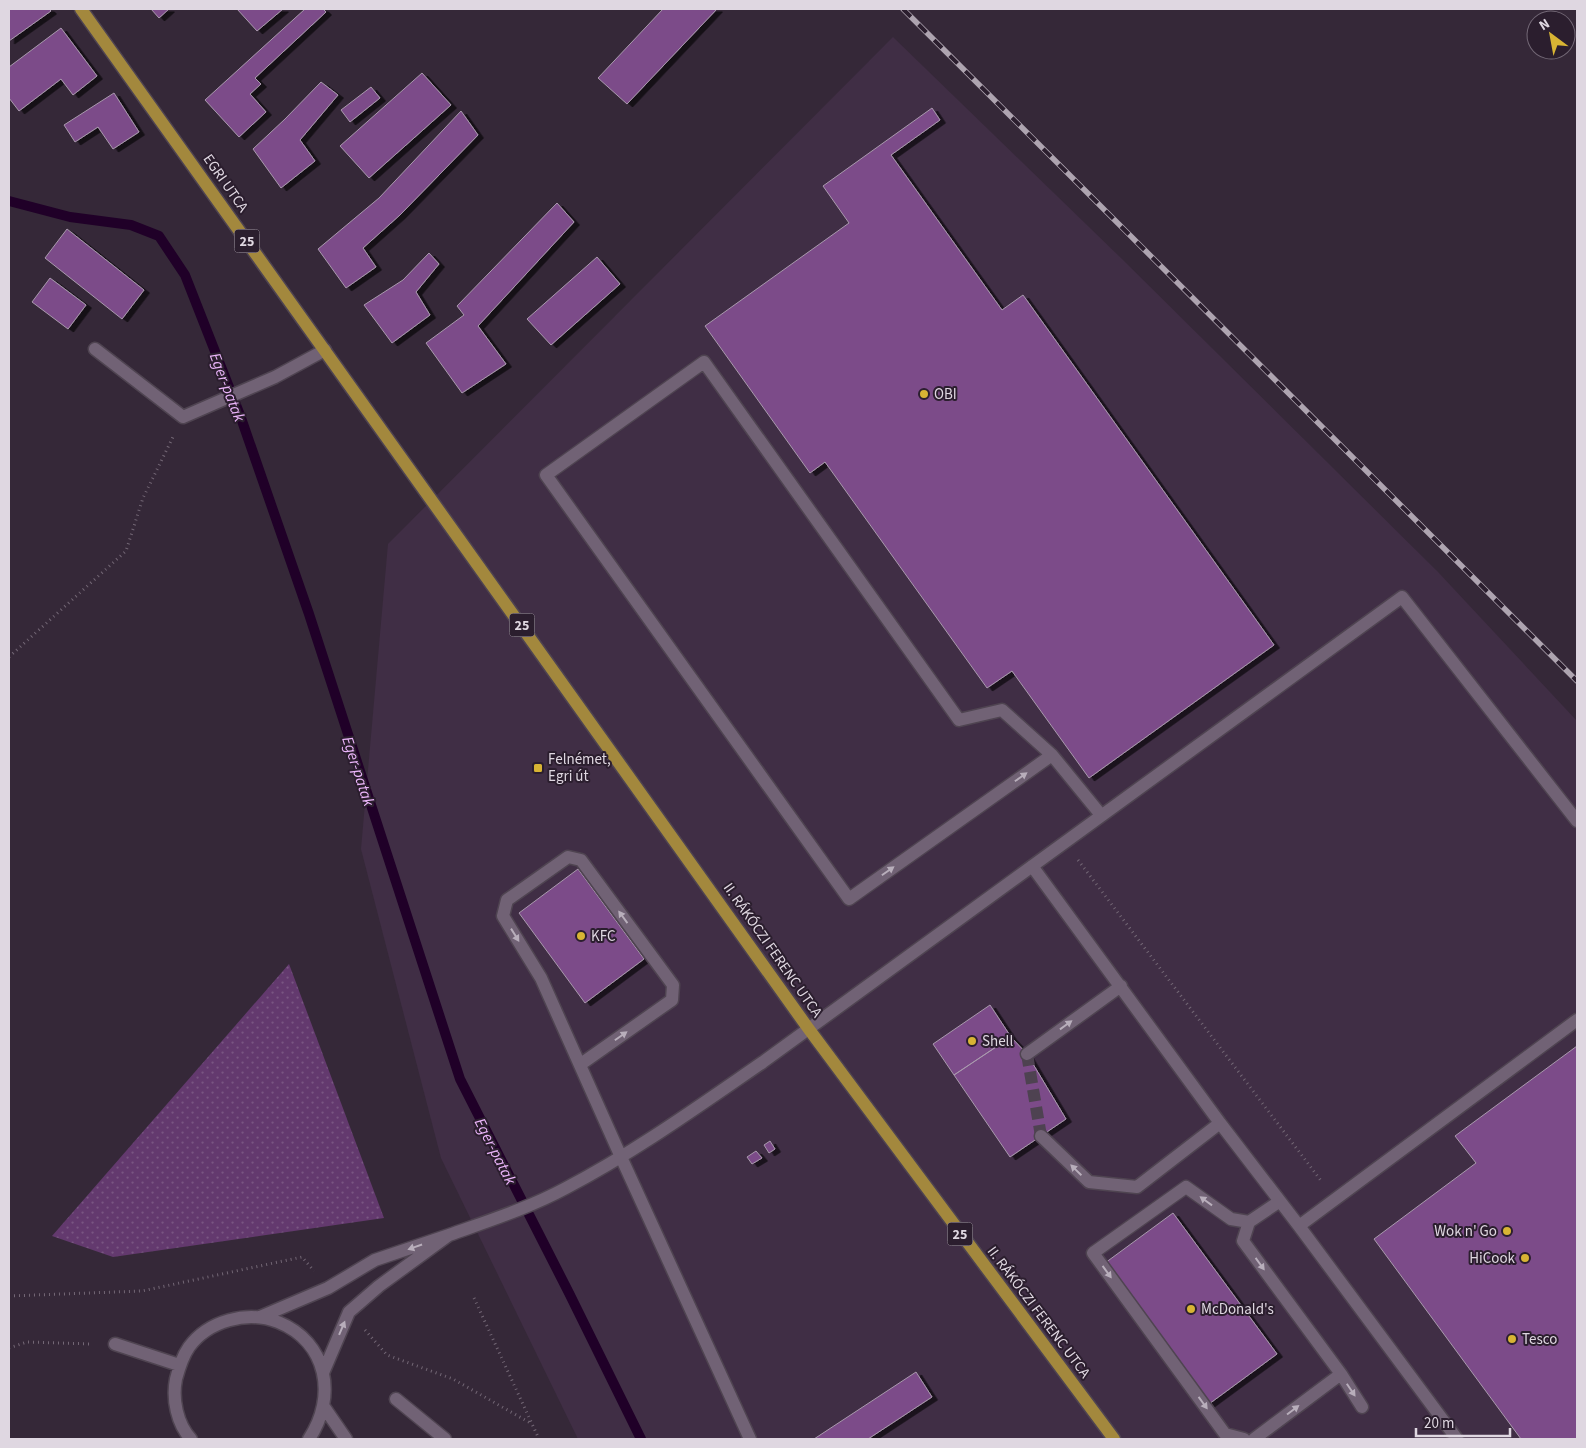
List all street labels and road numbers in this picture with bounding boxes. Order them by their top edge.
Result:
street label: EGRI UTCA [198,150,254,217]
road number: 25 [234,230,260,252]
road number: 25 [510,614,534,636]
street label: II. RÁKÓCZI FERENC UTCA [718,879,828,1023]
road number: 25 [948,1222,972,1246]
street label: II. RÁKÓCZI FERENC UTCA [982,1242,1096,1383]

